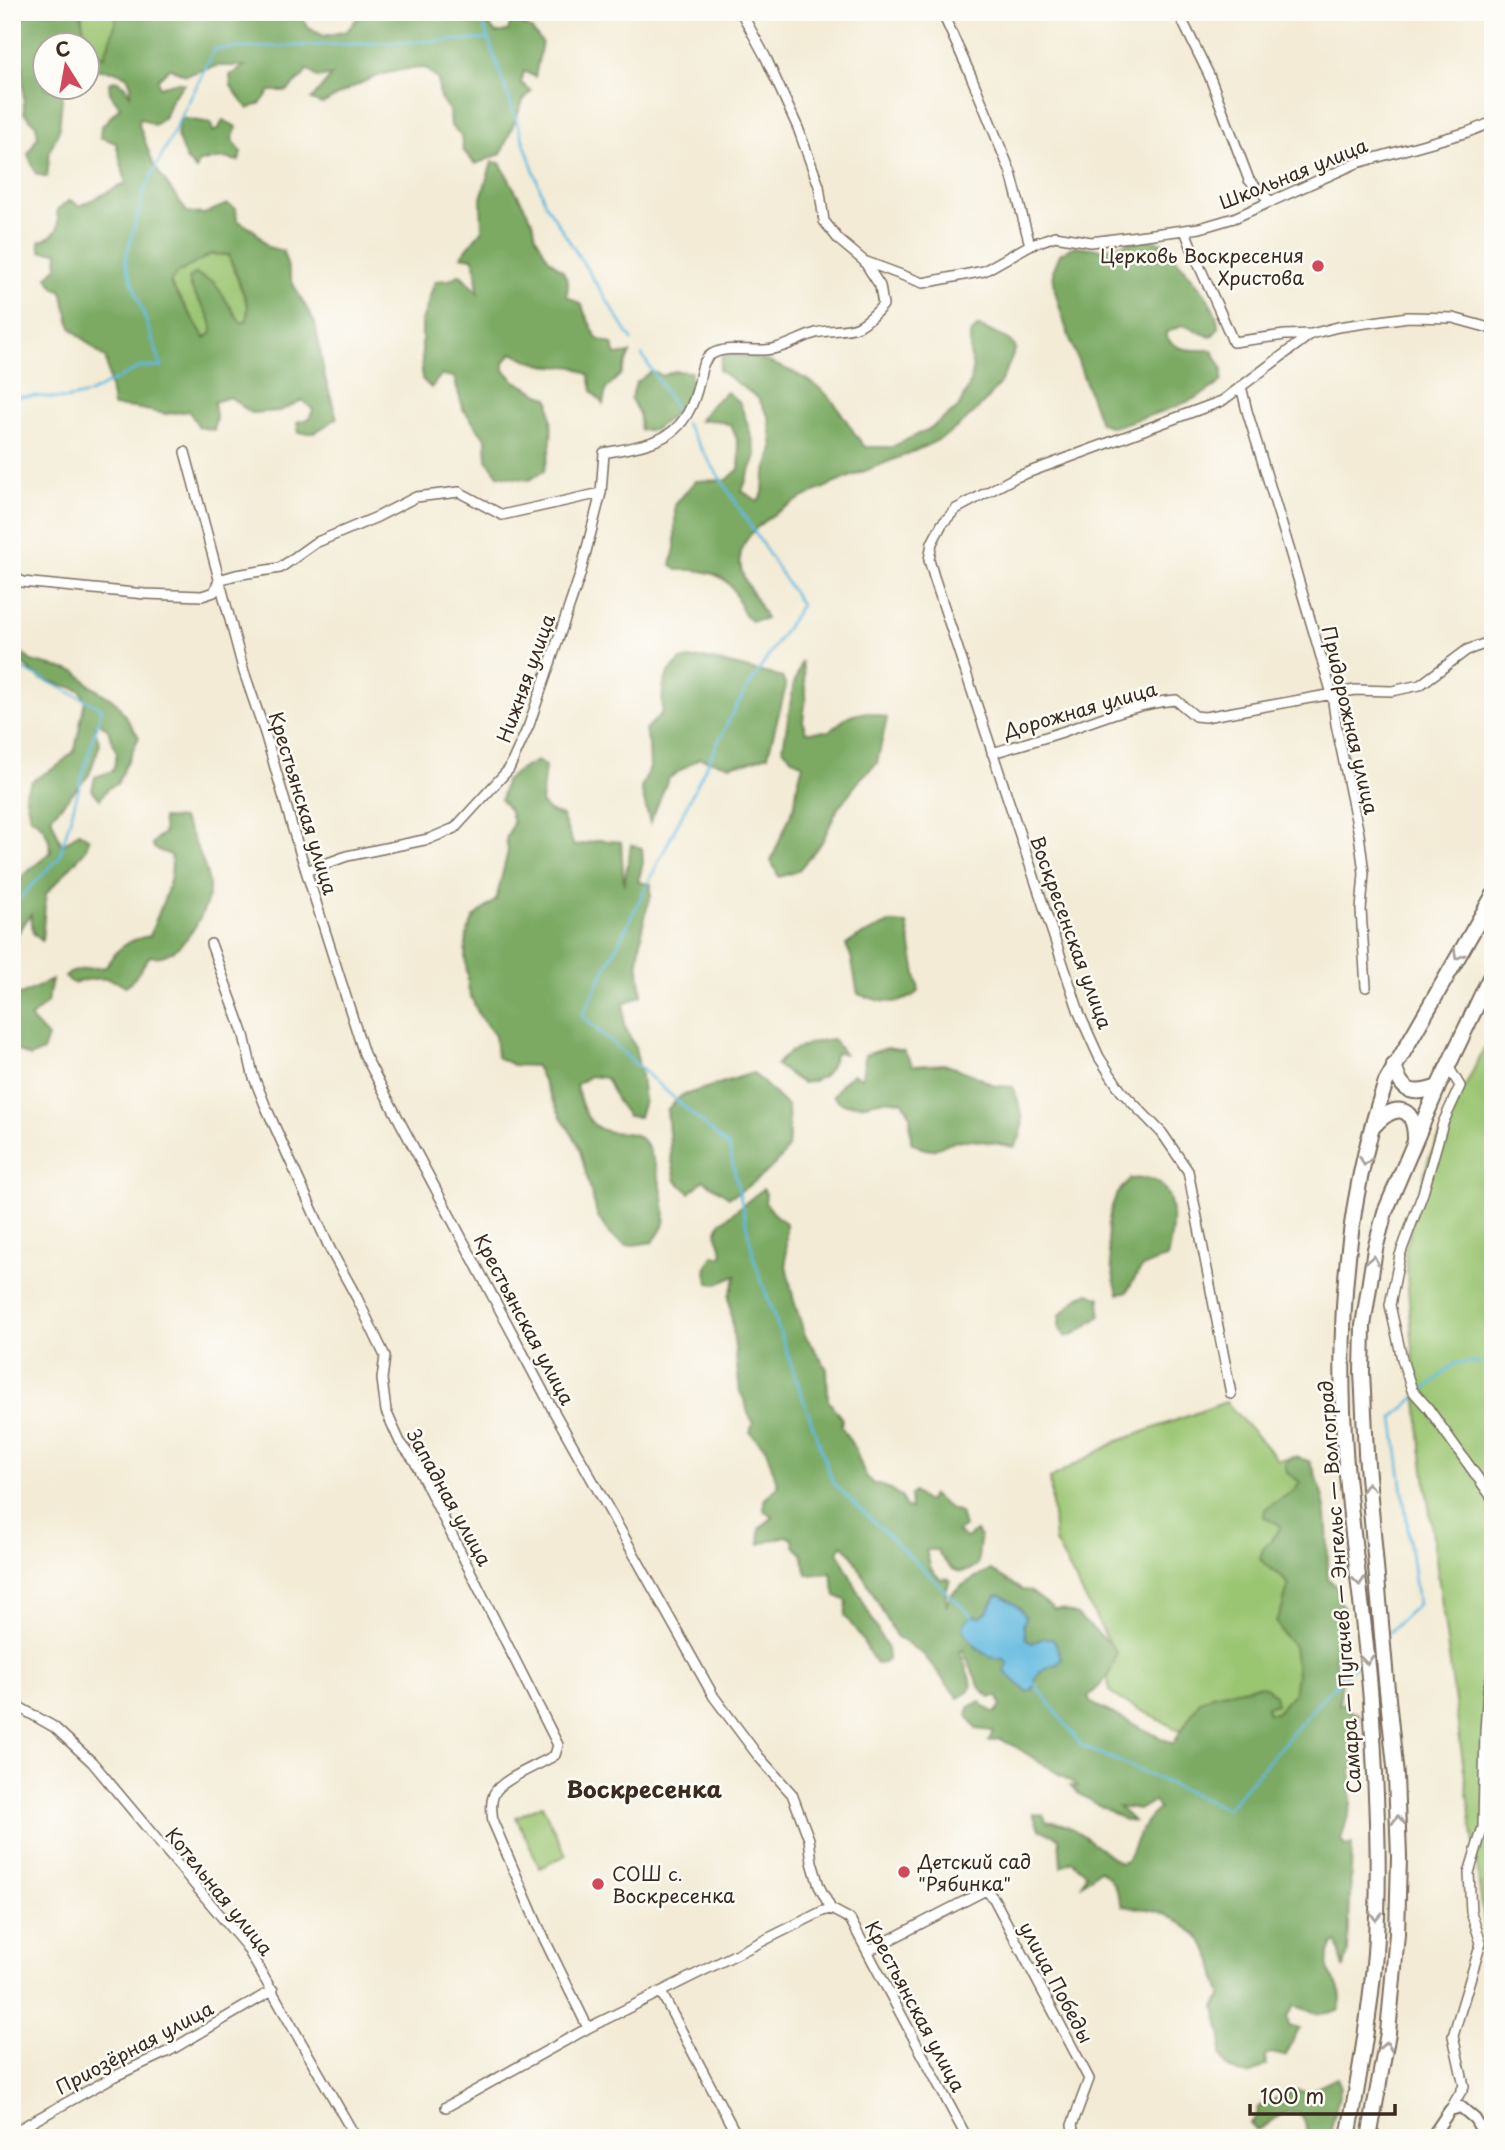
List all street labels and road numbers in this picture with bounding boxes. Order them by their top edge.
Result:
street label: Школьная улица [1215,130,1371,216]
street label: Нижняя улица [489,610,561,746]
street label: Придорожная улица [1316,623,1386,817]
street label: Дорожная улица [999,674,1160,745]
street label: Крестьянская улица [263,708,345,898]
street label: Воскресенская улица [1024,831,1120,1033]
street label: Крестьянская улица [468,1228,582,1410]
street label: Самара — Пугачев — Энгельс — Волгоград [1311,1379,1367,1795]
street label: Западная улица [401,1423,499,1571]
street label: Котельная улица [160,1821,280,1961]
street label: Крестьянская улица [859,1915,973,2097]
street label: улица Победы [1013,1916,1101,2048]
street label: Приозёрная улица [50,1994,218,2100]

